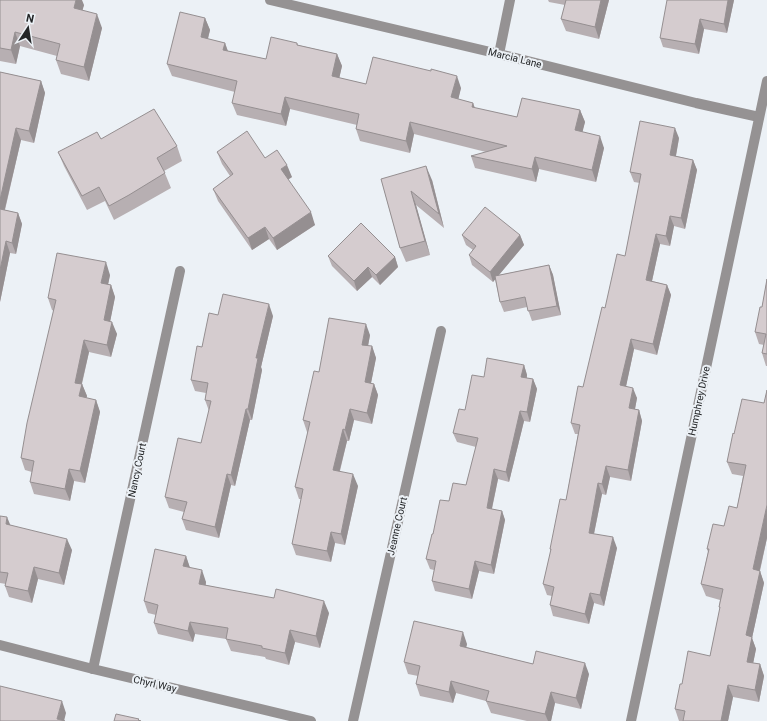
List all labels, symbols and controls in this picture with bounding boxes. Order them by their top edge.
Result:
north arrow [8,8,48,48]
text: N [25,12,35,26]
street label: Marcia Lane [487,46,543,70]
street label: Humphrey Drive [686,365,712,437]
street label: Nancy Court [126,442,148,498]
street label: Jeanne Court [385,496,409,556]
street label: Chyrl Way [132,674,178,694]

